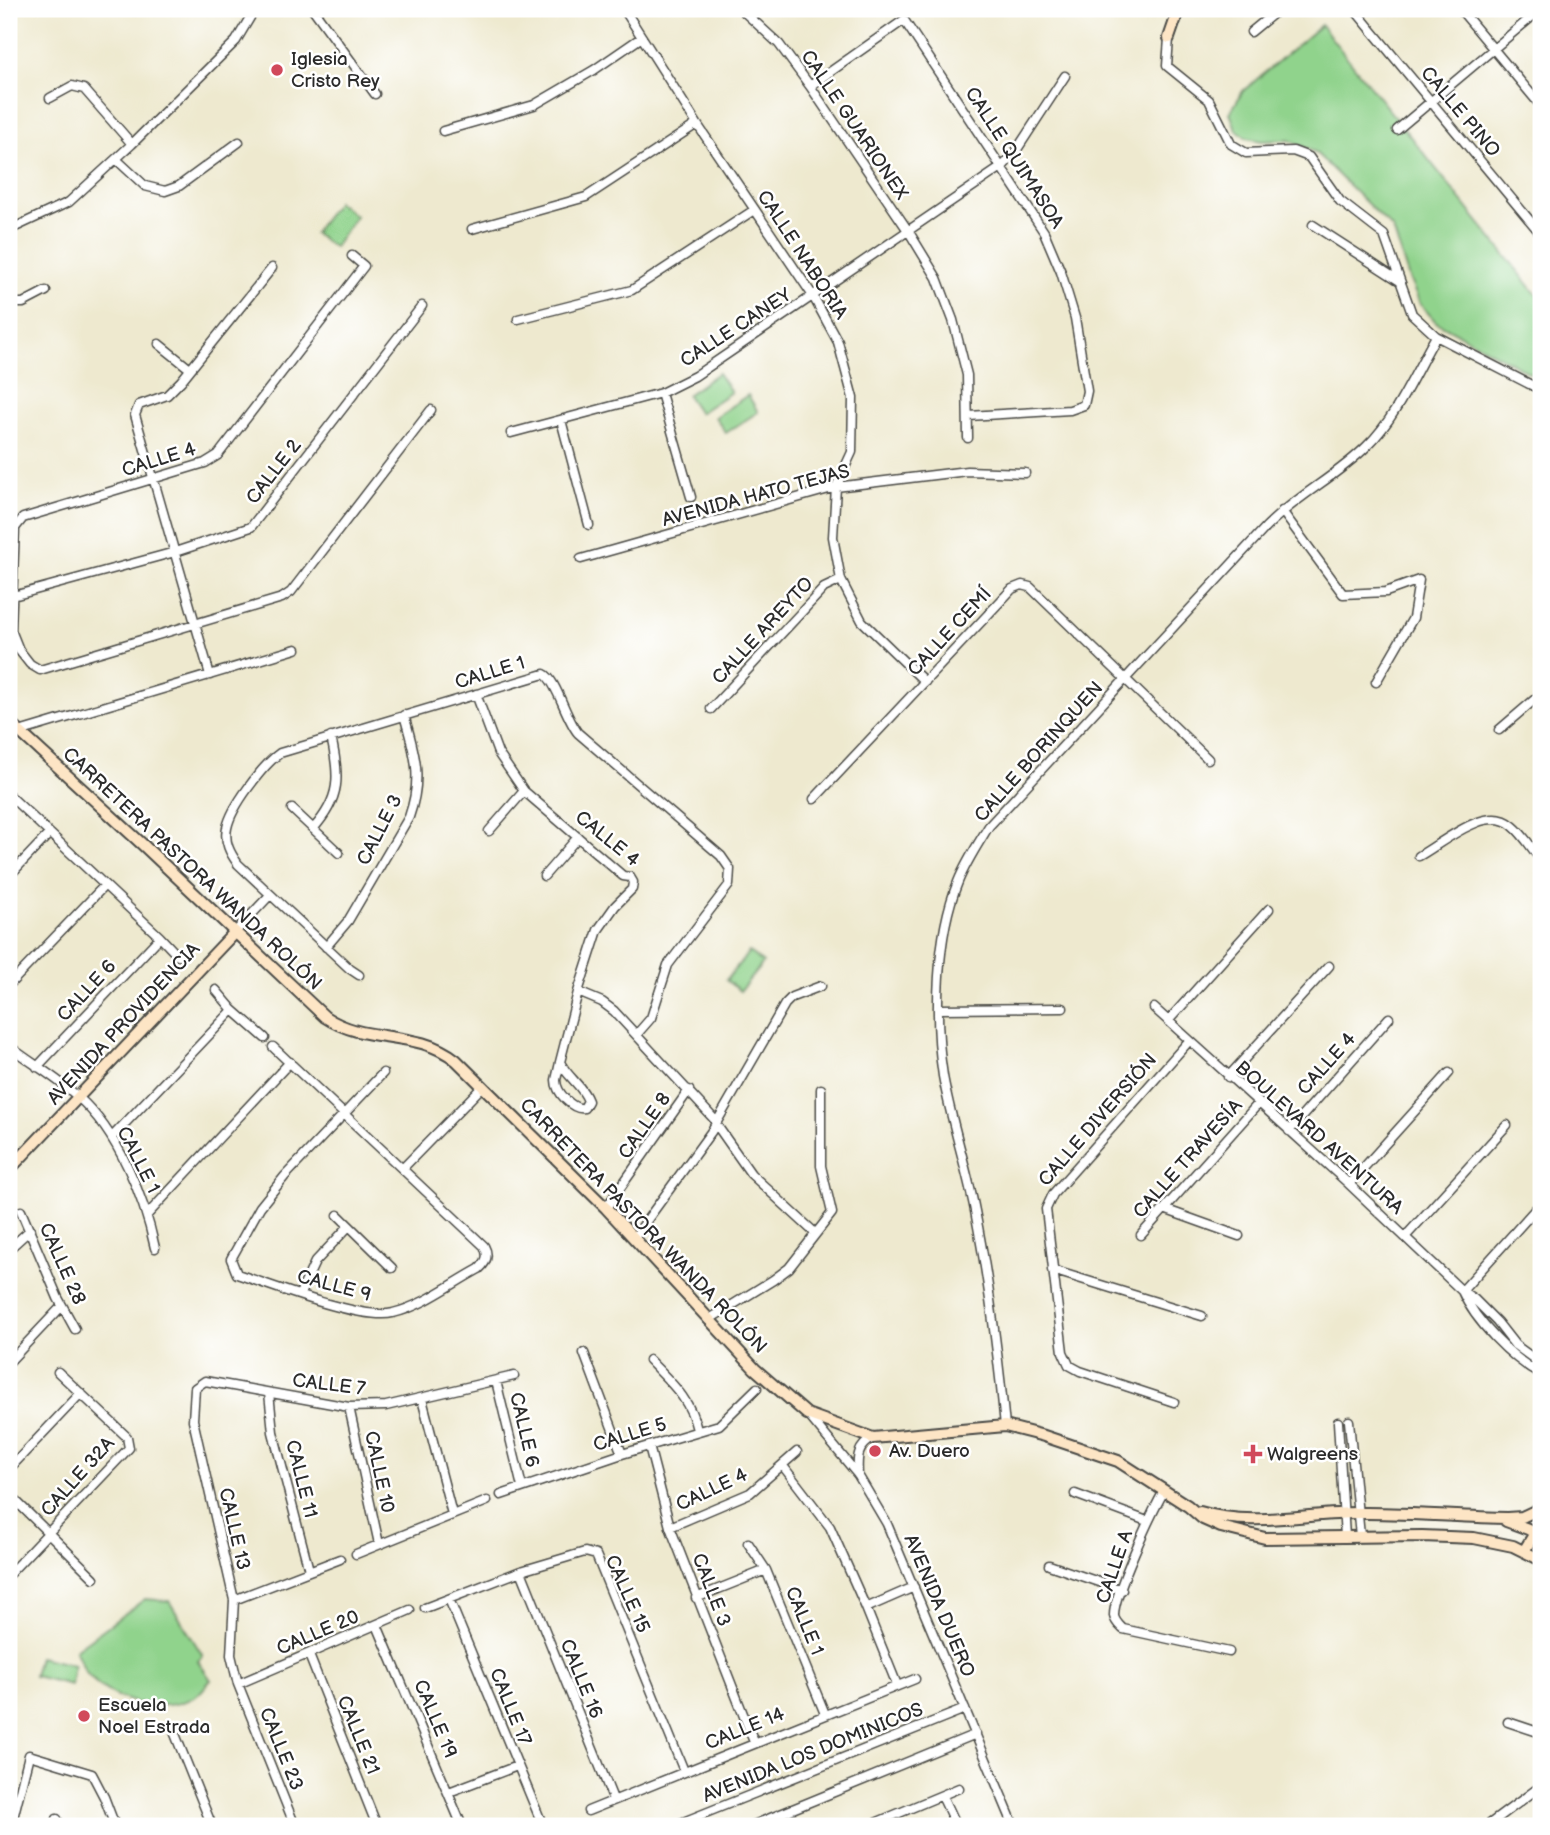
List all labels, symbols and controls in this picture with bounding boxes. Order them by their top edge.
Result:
street label: CALLE GUARIONEX [795,46,913,204]
place label: Iglesia Cristo Rey [291,48,380,93]
marker: Iglesia Cristo Rey [269,62,285,78]
street label: CALLE PINO [1415,62,1505,162]
street label: CALLE QUIMASOA [960,83,1069,233]
street label: CALLE NABORIA [752,186,852,324]
street label: CALLE CANEY [676,283,797,372]
street label: CALLE 2 [242,434,307,509]
street label: CALLE 4 [119,438,199,482]
street label: AVENIDA HATO TEJAS [660,460,852,532]
street label: CALLE AREYTO [708,573,818,689]
street label: CALLE CEMÍ [902,582,997,681]
street label: CALLE 1 [452,651,528,695]
street label: CALLE BORINQUEN [970,677,1108,827]
street label: CARRETERA PASTORA WANDA ROLÓN [58,742,327,995]
street label: CALLE 3 [352,791,408,869]
street label: CALLE 4 [570,806,644,872]
street label: AVENIDA PROVIDENCIA [43,938,205,1110]
street label: CALLE 6 [53,955,121,1027]
street label: CALLE 4 [1293,1028,1361,1100]
street label: CALLE DIVERSIÓN [1033,1048,1162,1191]
street label: BOULEVARD AVENTURA [1230,1056,1408,1220]
street label: CALLE 8 [614,1088,676,1164]
street label: CARRETERA PASTORA WANDA ROLÓN [515,1093,772,1358]
street label: CALLE TRAVESÍA [1128,1094,1248,1223]
street label: CALLE 1 [111,1123,165,1197]
street label: CALLE 28 [34,1220,90,1308]
street label: CALLE 9 [295,1265,373,1307]
street label: CALLE 7 [291,1369,368,1401]
street label: CALLE 6 [504,1390,544,1470]
street label: CALLE 5 [591,1413,670,1457]
street label: CALLE 10 [359,1429,399,1515]
street label: CALLE 32A [36,1432,120,1522]
street label: CALLE 11 [280,1438,322,1520]
place label: Av. Duero [889,1440,970,1463]
marker: Av. Duero [867,1443,883,1459]
place label: Walgreens [1267,1443,1358,1466]
marker: Walgreens [1245,1446,1261,1462]
street label: CALLE 4 [673,1463,752,1517]
street label: CALLE 13 [213,1486,255,1572]
street label: CALLE A [1092,1527,1138,1607]
street label: AVENIDA DUERO [899,1531,979,1681]
street label: CALLE 3 [687,1550,735,1630]
street label: CALLE 15 [600,1551,654,1637]
street label: CALLE 1 [780,1583,828,1659]
street label: CALLE 20 [273,1605,363,1661]
street label: CALLE 16 [555,1636,607,1722]
street label: CALLE 17 [484,1665,536,1750]
street label: CALLE 19 [408,1676,462,1762]
street label: CALLE 21 [332,1692,384,1778]
place label: Escuela Noel Estrada [98,1694,210,1739]
street label: AVENIDA LOS DOMINICOS [699,1698,927,1808]
street label: CALLE 14 [702,1703,788,1755]
street label: CALLE 23 [254,1704,308,1794]
marker: Escuela Noel Estrada [76,1708,92,1724]

